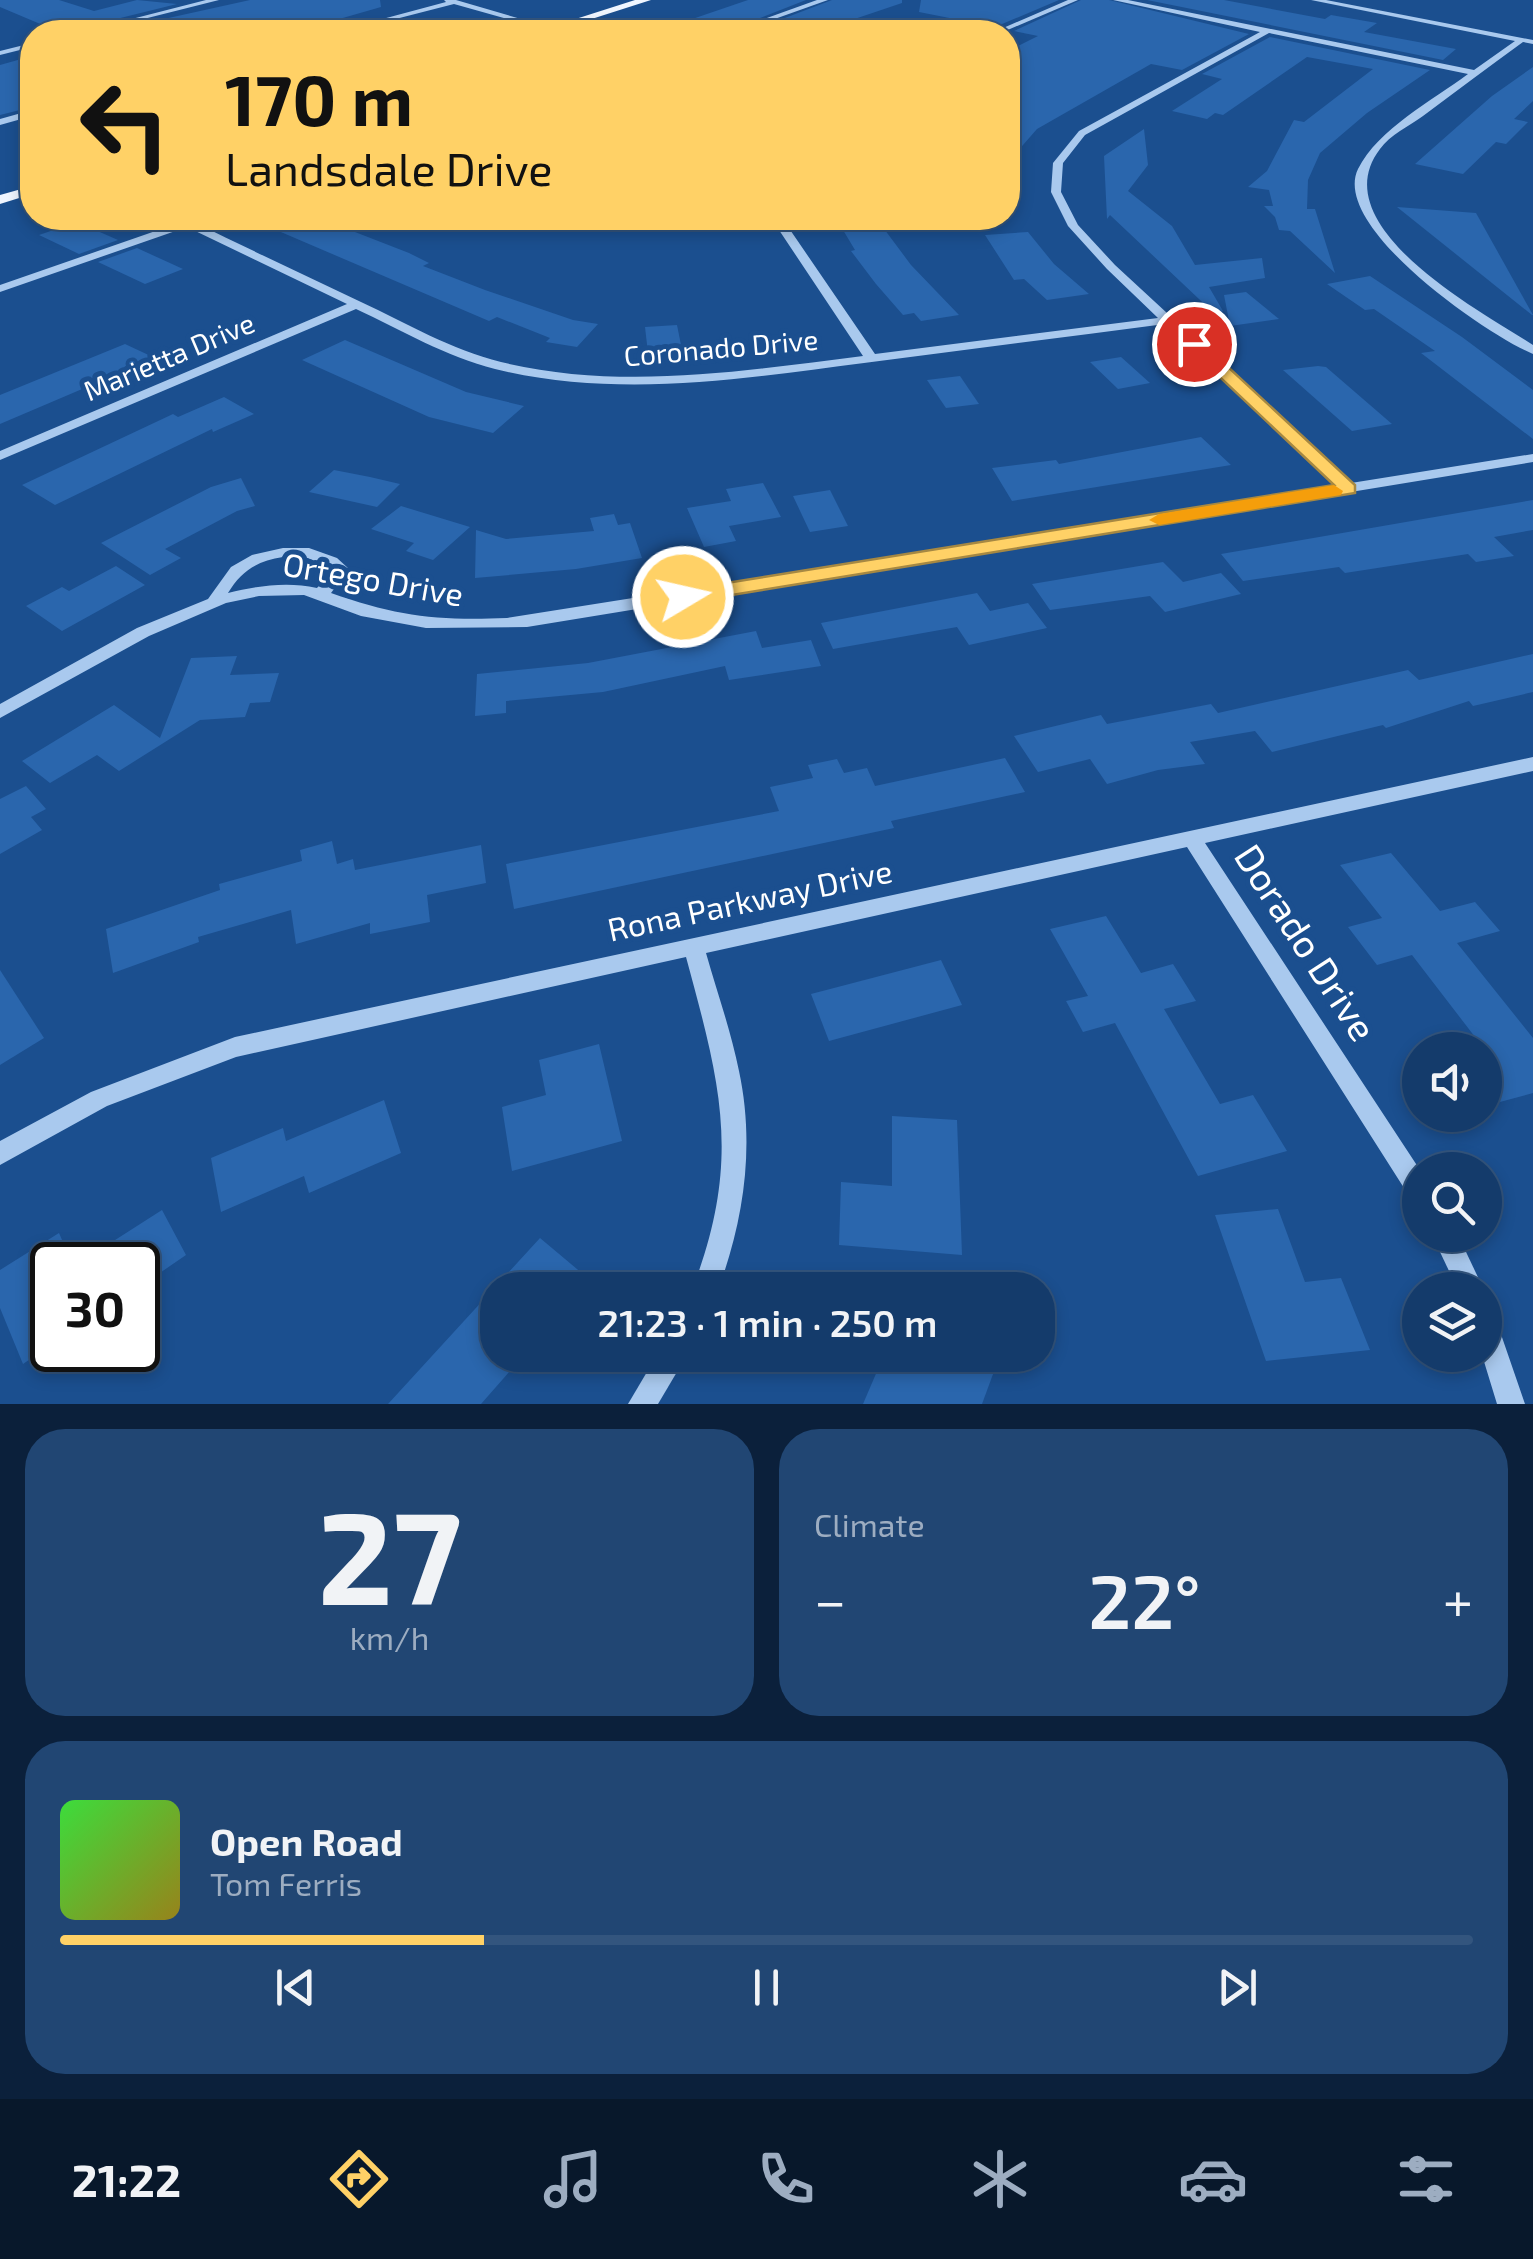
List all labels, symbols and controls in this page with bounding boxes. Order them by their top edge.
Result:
text: 170 m [225,56,413,140]
icon: left [60,60,190,190]
text: Landsdale Drive [225,141,553,195]
pin [1152,302,1237,387]
street label: Marietta Drive [78,305,259,407]
icon: arrive [1167,317,1222,372]
street label: Coronado Drive [622,322,819,372]
street label: Ortego Drive [280,543,467,613]
position arrow [631,545,735,649]
street label: Dorado Drive [1226,835,1387,1049]
street label: Rona Parkway Drive [604,850,895,948]
map controls [1402,1032,1502,1372]
button: sound [1402,1032,1502,1132]
button: search [1402,1152,1502,1252]
speed limit sign: 30 [30,1242,160,1372]
button: layers [1402,1272,1502,1372]
text: 21:23 · 1 min · 250 m [598,1299,937,1345]
text: 27 [317,1475,462,1631]
text: Climate [814,1505,925,1543]
text: 22° [1088,1554,1201,1644]
text: − [814,1566,846,1632]
text: + [1443,1566,1473,1632]
text: km/h [350,1618,429,1656]
text: Open Road [210,1818,403,1864]
text: Tom Ferris [210,1864,362,1902]
icon: previous [268,1960,323,2015]
icon: pause [739,1960,794,2015]
icon: next [1210,1960,1265,2015]
icon: directions [324,2144,394,2214]
icon: music [538,2144,608,2214]
icon: phone [751,2144,821,2214]
icon: climate [965,2144,1035,2214]
icon: car [1178,2144,1248,2214]
icon: filters [1391,2144,1461,2214]
text: 21:22 [72,2152,181,2206]

